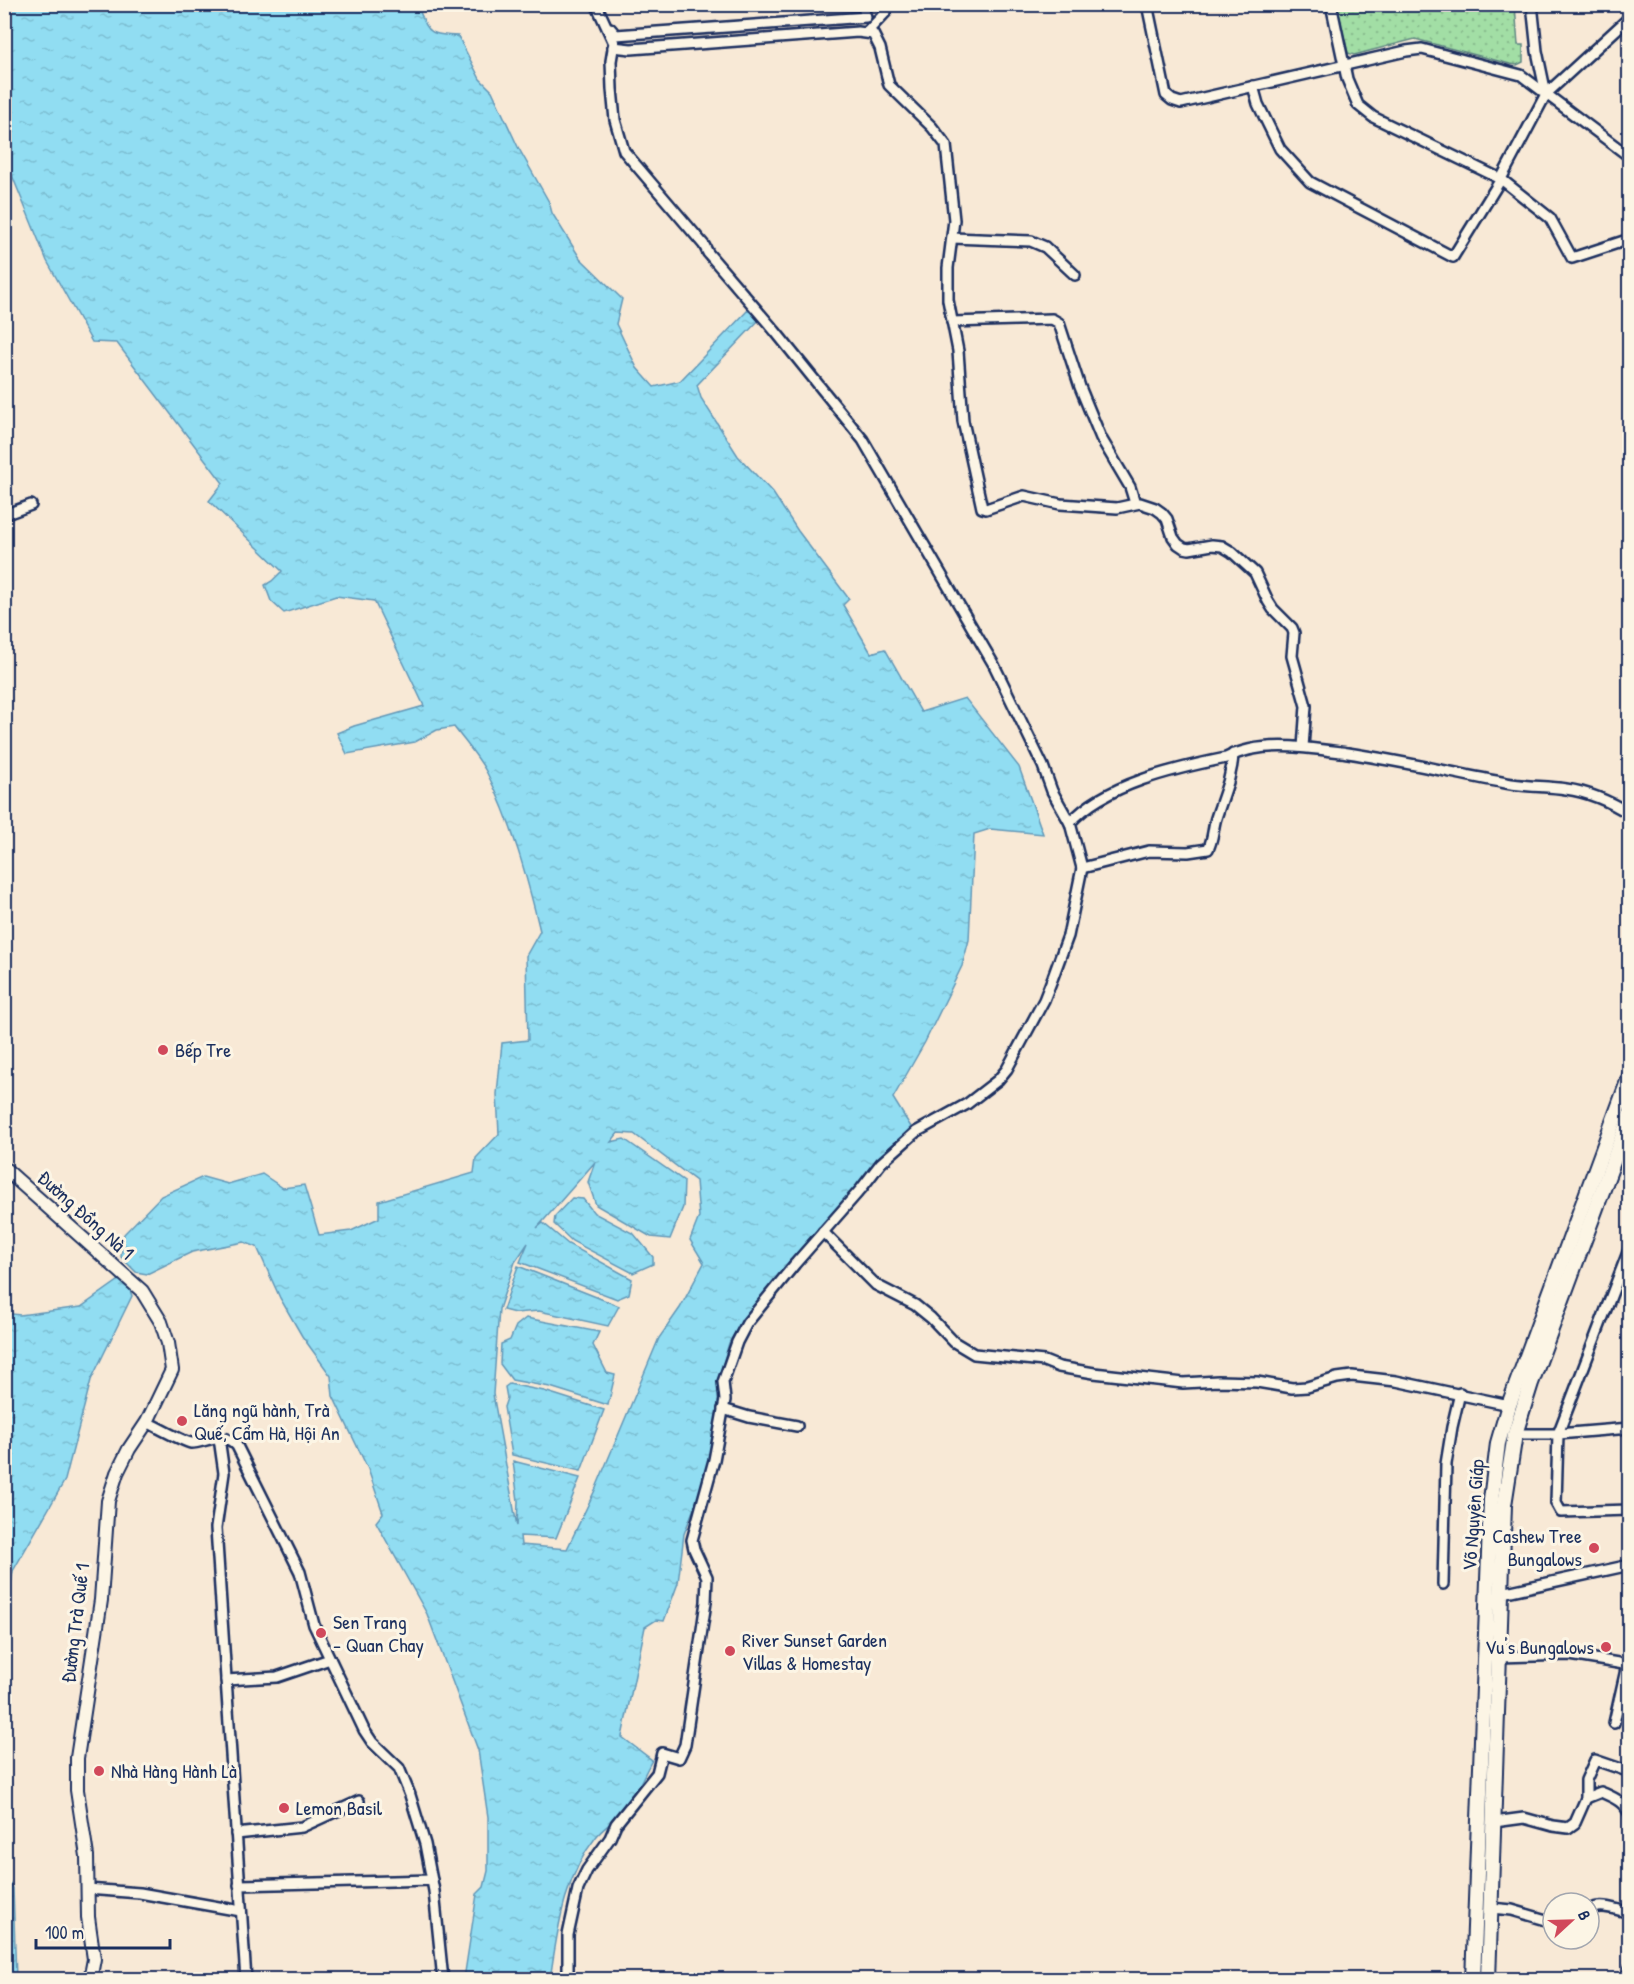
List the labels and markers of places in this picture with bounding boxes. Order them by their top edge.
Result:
place label: Bếp Tre [175,1036,231,1063]
marker: Bếp Tre [156,1043,170,1057]
place label: Lăng ngũ hành, Trà Quế, Cẩm Hà, Hội An [194,1396,340,1446]
marker: Lăng ngũ hành, Trà Quế, Cẩm Hà, Hội An [175,1414,189,1428]
place label: Cashew Tree Bungalows [1492,1522,1582,1572]
marker: Cashew Tree Bungalows [1587,1541,1601,1555]
place label: Sen Trang - Quan Chay [333,1608,424,1658]
marker: Sen Trang - Quan Chay [314,1626,328,1640]
place label: River Sunset Garden Villas & Homestay [742,1626,887,1676]
place label: Vu's Bungalows [1485,1633,1594,1660]
marker: Vu's Bungalows [1599,1640,1613,1654]
marker: River Sunset Garden Villas & Homestay [723,1644,737,1658]
place label: Nhà Hàng Hành Là [111,1757,237,1784]
marker: Nhà Hàng Hành Là [92,1764,106,1778]
place label: Lemon Basil [296,1794,383,1821]
marker: Lemon Basil [277,1801,291,1815]

